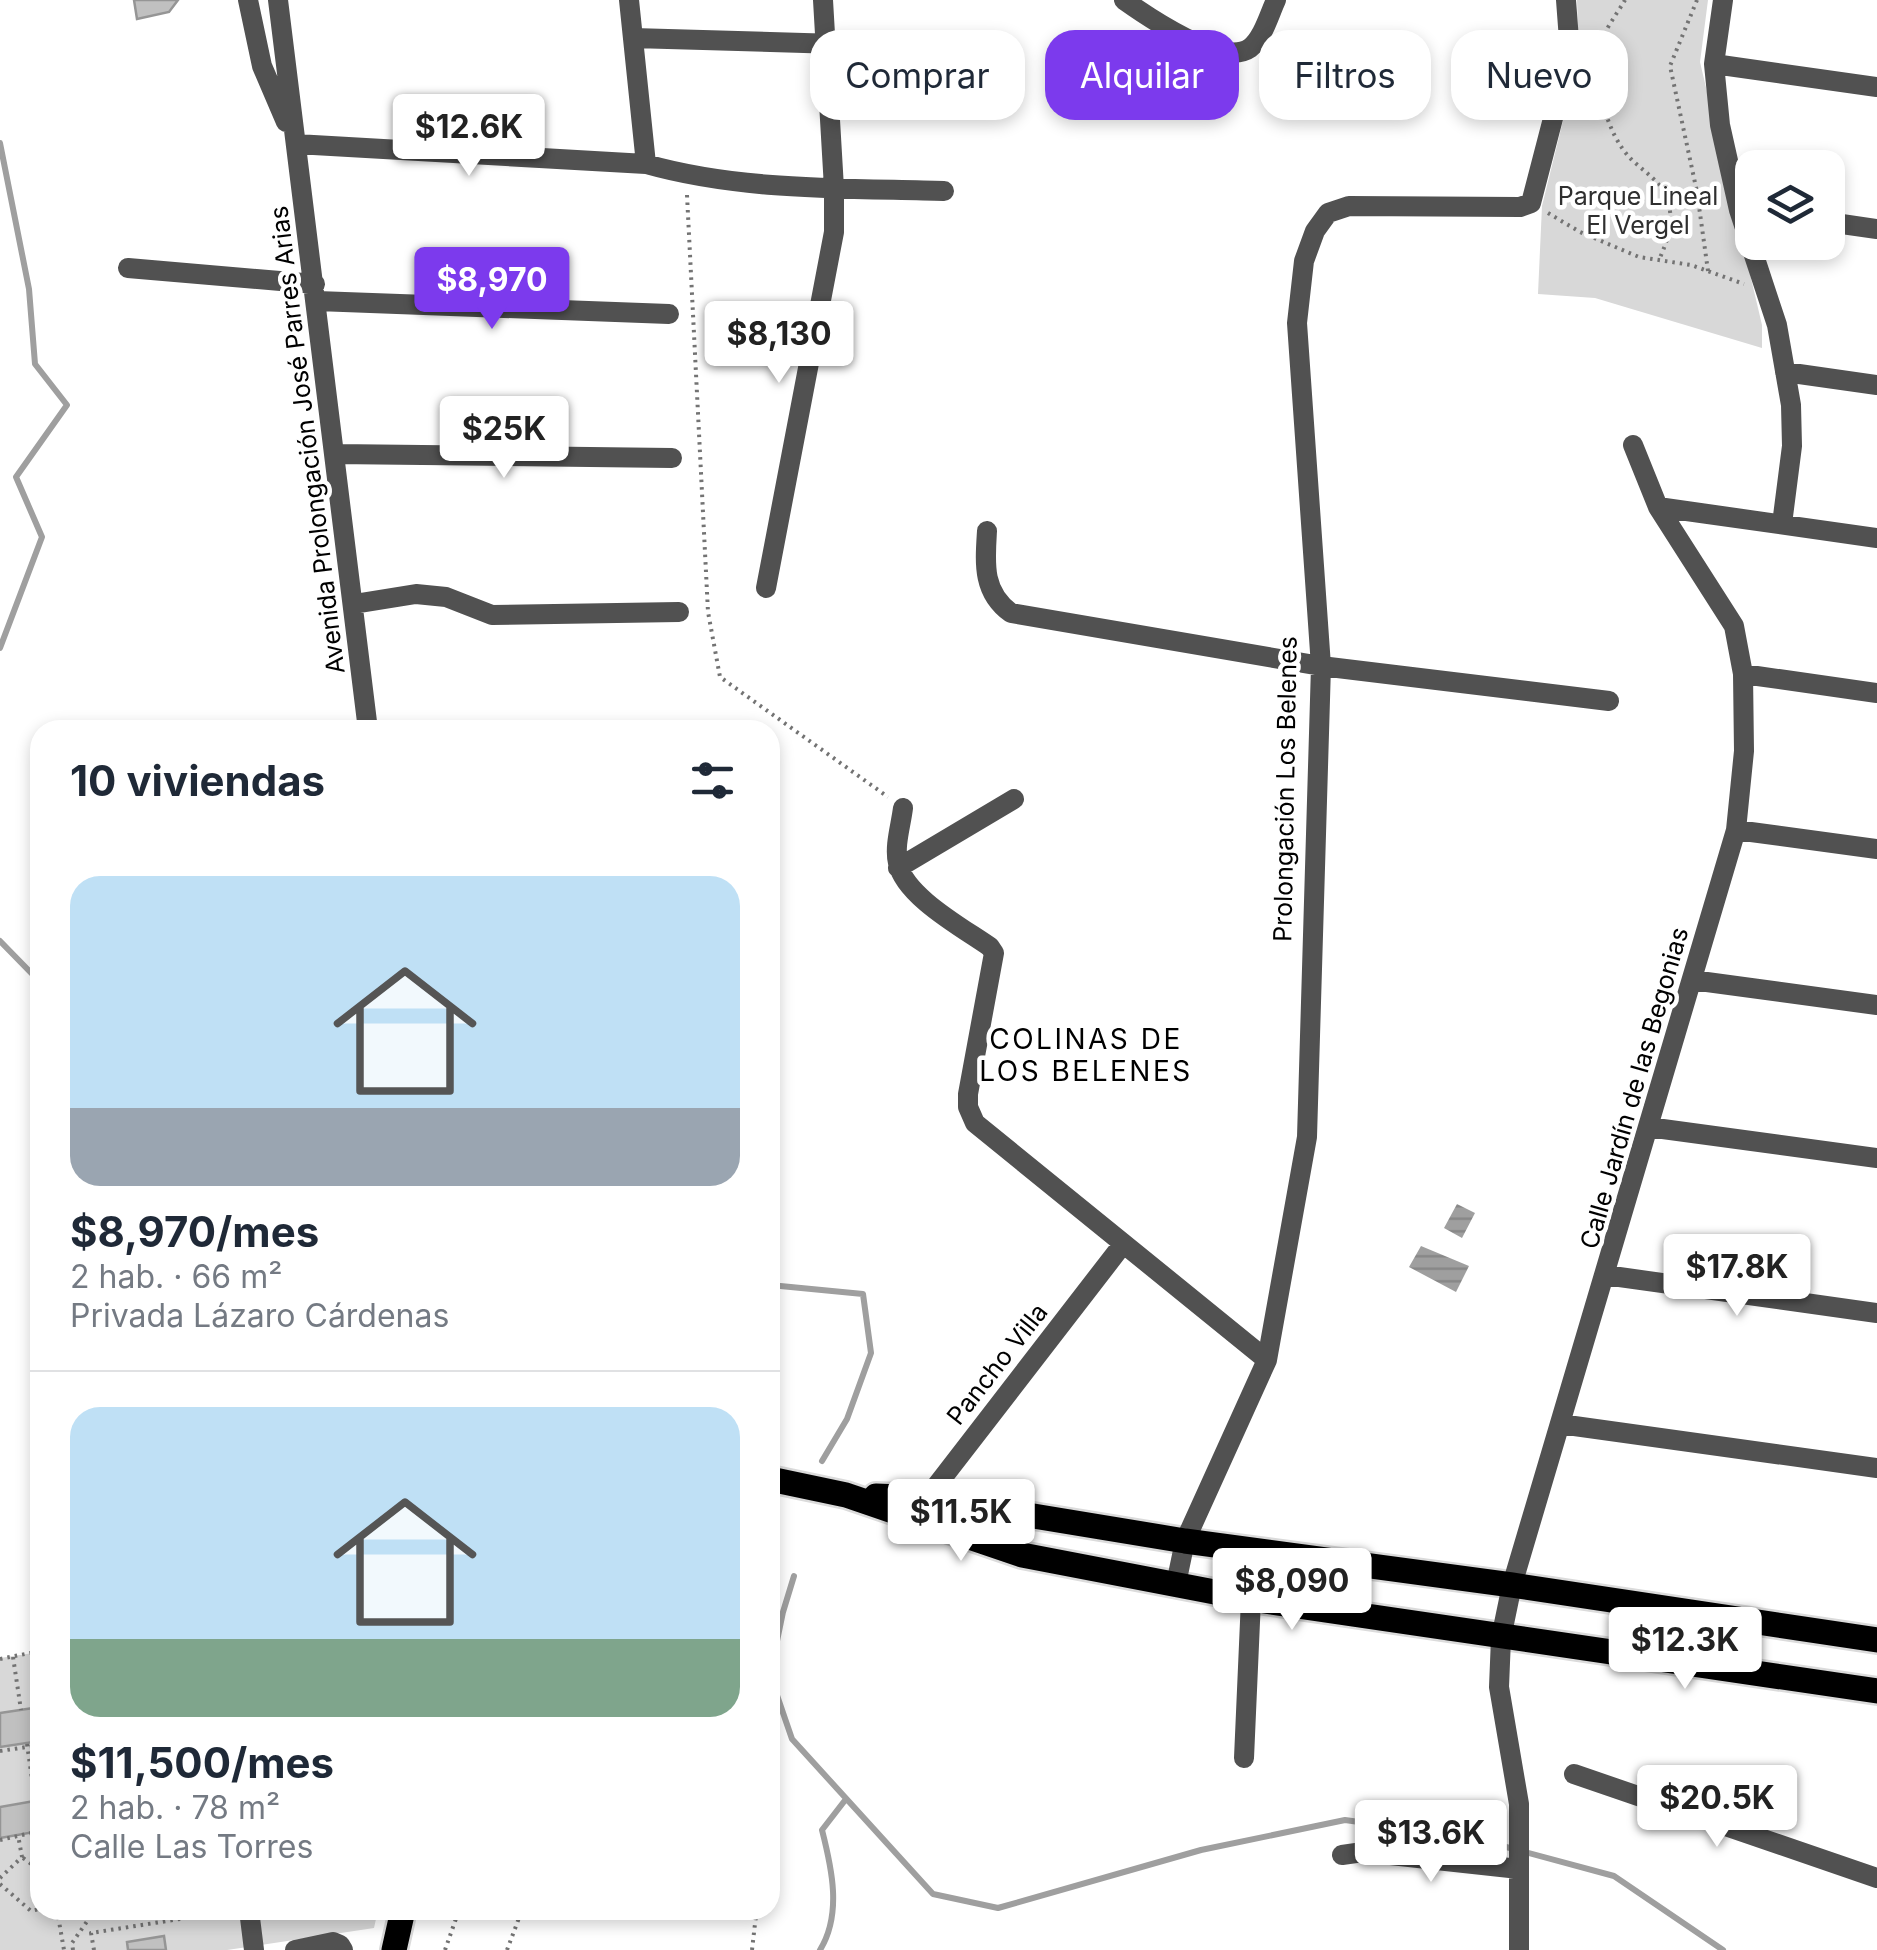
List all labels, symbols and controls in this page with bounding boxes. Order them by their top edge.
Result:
chip: Comprar [810,30,1025,120]
chip: Alquilar [1045,30,1239,120]
chip: Filtros [1259,30,1431,120]
chip: Nuevo [1451,30,1628,120]
pin: $12.6K [388,94,550,179]
text: $12.6K [415,107,523,146]
map controls [1735,150,1845,260]
button: layers [1735,150,1845,260]
park label: Parque Lineal El Vergel [1558,181,1718,240]
street label: Avenida Prolongación José Parres Arias [263,204,351,676]
pin: $8,970 [411,247,573,332]
text: $8,970 [436,260,548,299]
pin: $8,130 [698,301,860,386]
text: $8,130 [727,314,831,353]
pin: $25K [445,396,563,481]
text: $25K [462,409,546,448]
street label: Prolongación Los Belenes [1267,636,1303,942]
icon: filters [685,753,740,808]
text: 10 viviendas [70,755,325,806]
street label: Calle Jardín de las Begonias [1574,924,1694,1252]
icon: home [315,941,495,1121]
district label: COLINAS DE LOS BELENES [979,1022,1193,1088]
text: $8,970/mes [70,1206,319,1257]
pin: $17.8K [1656,1234,1818,1319]
text: $17.8K [1686,1247,1788,1286]
text: 2 hab. · 66 m² [70,1257,282,1296]
text: Privada Lázaro Cárdenas [70,1296,449,1335]
street label: Pancho Villa [940,1298,1054,1430]
icon: home [315,1472,495,1652]
pin: $11.5K [880,1479,1042,1564]
text: $11.5K [910,1492,1012,1531]
pin: $8,090 [1211,1548,1373,1633]
text: $8,090 [1235,1561,1349,1600]
pin: $12.3K [1604,1607,1766,1692]
text: $12.3K [1631,1620,1739,1659]
text: $11,500/mes [70,1737,334,1788]
pin: $20.5K [1636,1765,1798,1850]
text: $20.5K [1659,1778,1775,1817]
text: 2 hab. · 78 m² [70,1788,280,1827]
pin: $13.6K [1350,1800,1512,1885]
text: $13.6K [1377,1813,1485,1852]
text: Calle Las Torres [70,1827,313,1866]

